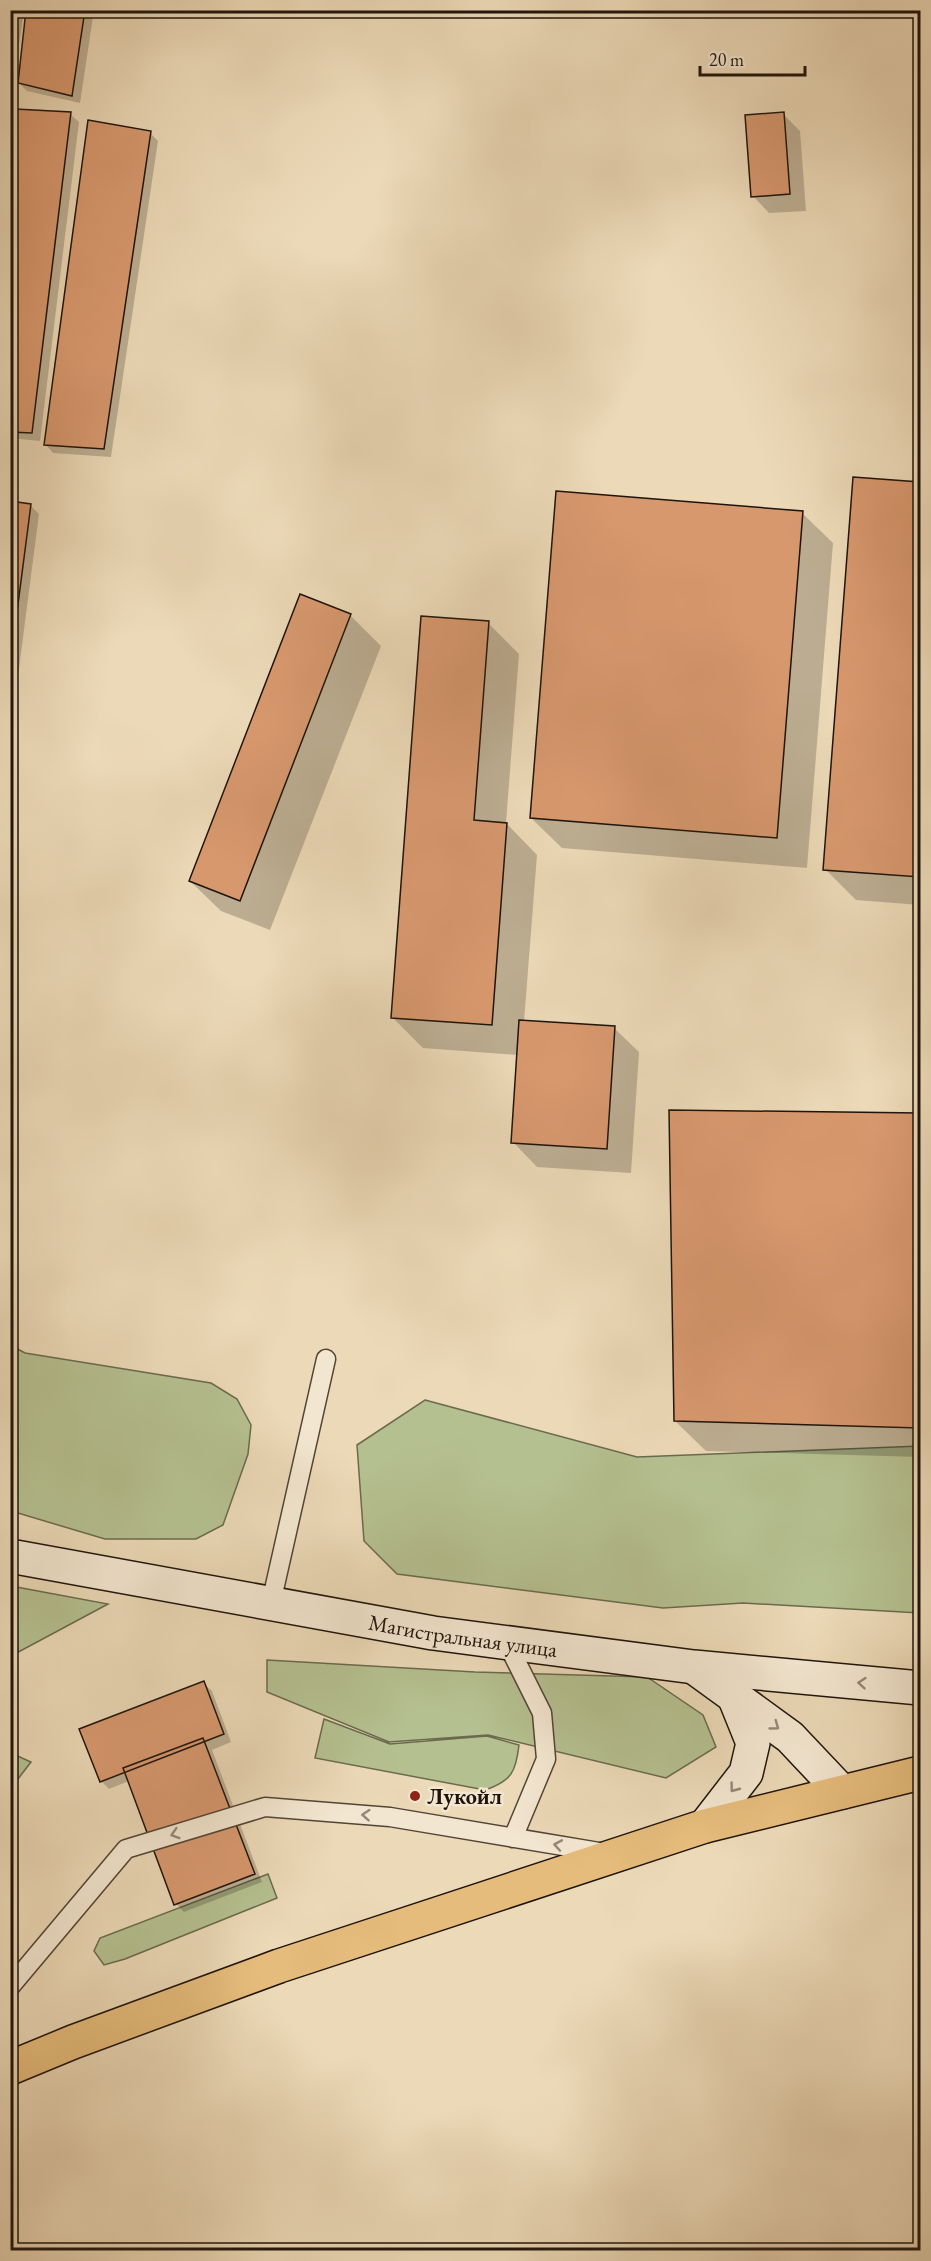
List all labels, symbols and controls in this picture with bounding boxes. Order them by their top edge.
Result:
scale bar [700,39,805,77]
text: 20 m [709,48,744,71]
street label: Магистральная улица [366,1608,559,1664]
one-way arrow [858,1677,867,1690]
one-way arrow [769,1719,780,1730]
place label: Лукойл [427,1782,502,1811]
one-way arrow [730,1782,741,1793]
marker: Лукойл [408,1789,422,1803]
one-way arrow [361,1809,371,1822]
one-way arrow [170,1827,181,1839]
one-way arrow [554,1840,563,1852]

